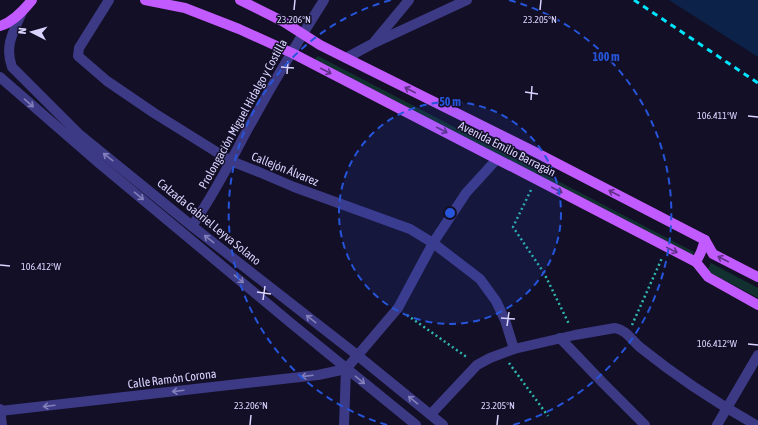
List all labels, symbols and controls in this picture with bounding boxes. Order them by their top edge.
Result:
north arrow [12,12,52,52]
text: 23.206°N [277,14,311,25]
text: 23.205°N [523,14,557,25]
text: N [16,27,28,35]
street label: Prolongación Miguel Hidalgo y Costilla [196,37,290,191]
text: 100 m [592,50,620,64]
one-way arrow [320,67,332,75]
one-way arrow [405,86,417,93]
text: 50 m [439,95,461,109]
one-way arrow [24,98,34,107]
text: 106.411°W [697,110,738,121]
street label: Avenida Emilio Barragán [456,118,558,180]
one-way arrow [435,127,447,134]
street label: Callejón Álvarez [249,149,321,189]
one-way arrow [102,153,113,162]
street label: Calzada Gabriel Leyva Solano [154,176,264,268]
one-way arrow [551,187,563,194]
one-way arrow [608,189,620,196]
one-way arrow [134,191,144,200]
centre of rings [443,206,457,220]
one-way arrow [204,234,215,243]
one-way arrow [666,247,678,254]
one-way arrow [718,255,730,262]
text: 106.412°W [21,261,62,272]
one-way arrow [233,275,244,284]
one-way arrow [306,315,317,323]
text: 106.412°W [697,338,738,349]
street label: Calle Ramón Corona [127,367,217,391]
one-way arrow [301,372,314,380]
one-way arrow [355,376,366,385]
one-way arrow [172,387,185,395]
one-way arrow [408,396,419,404]
text: 23.206°N [234,400,268,411]
text: 23.205°N [481,400,515,411]
one-way arrow [43,402,56,410]

